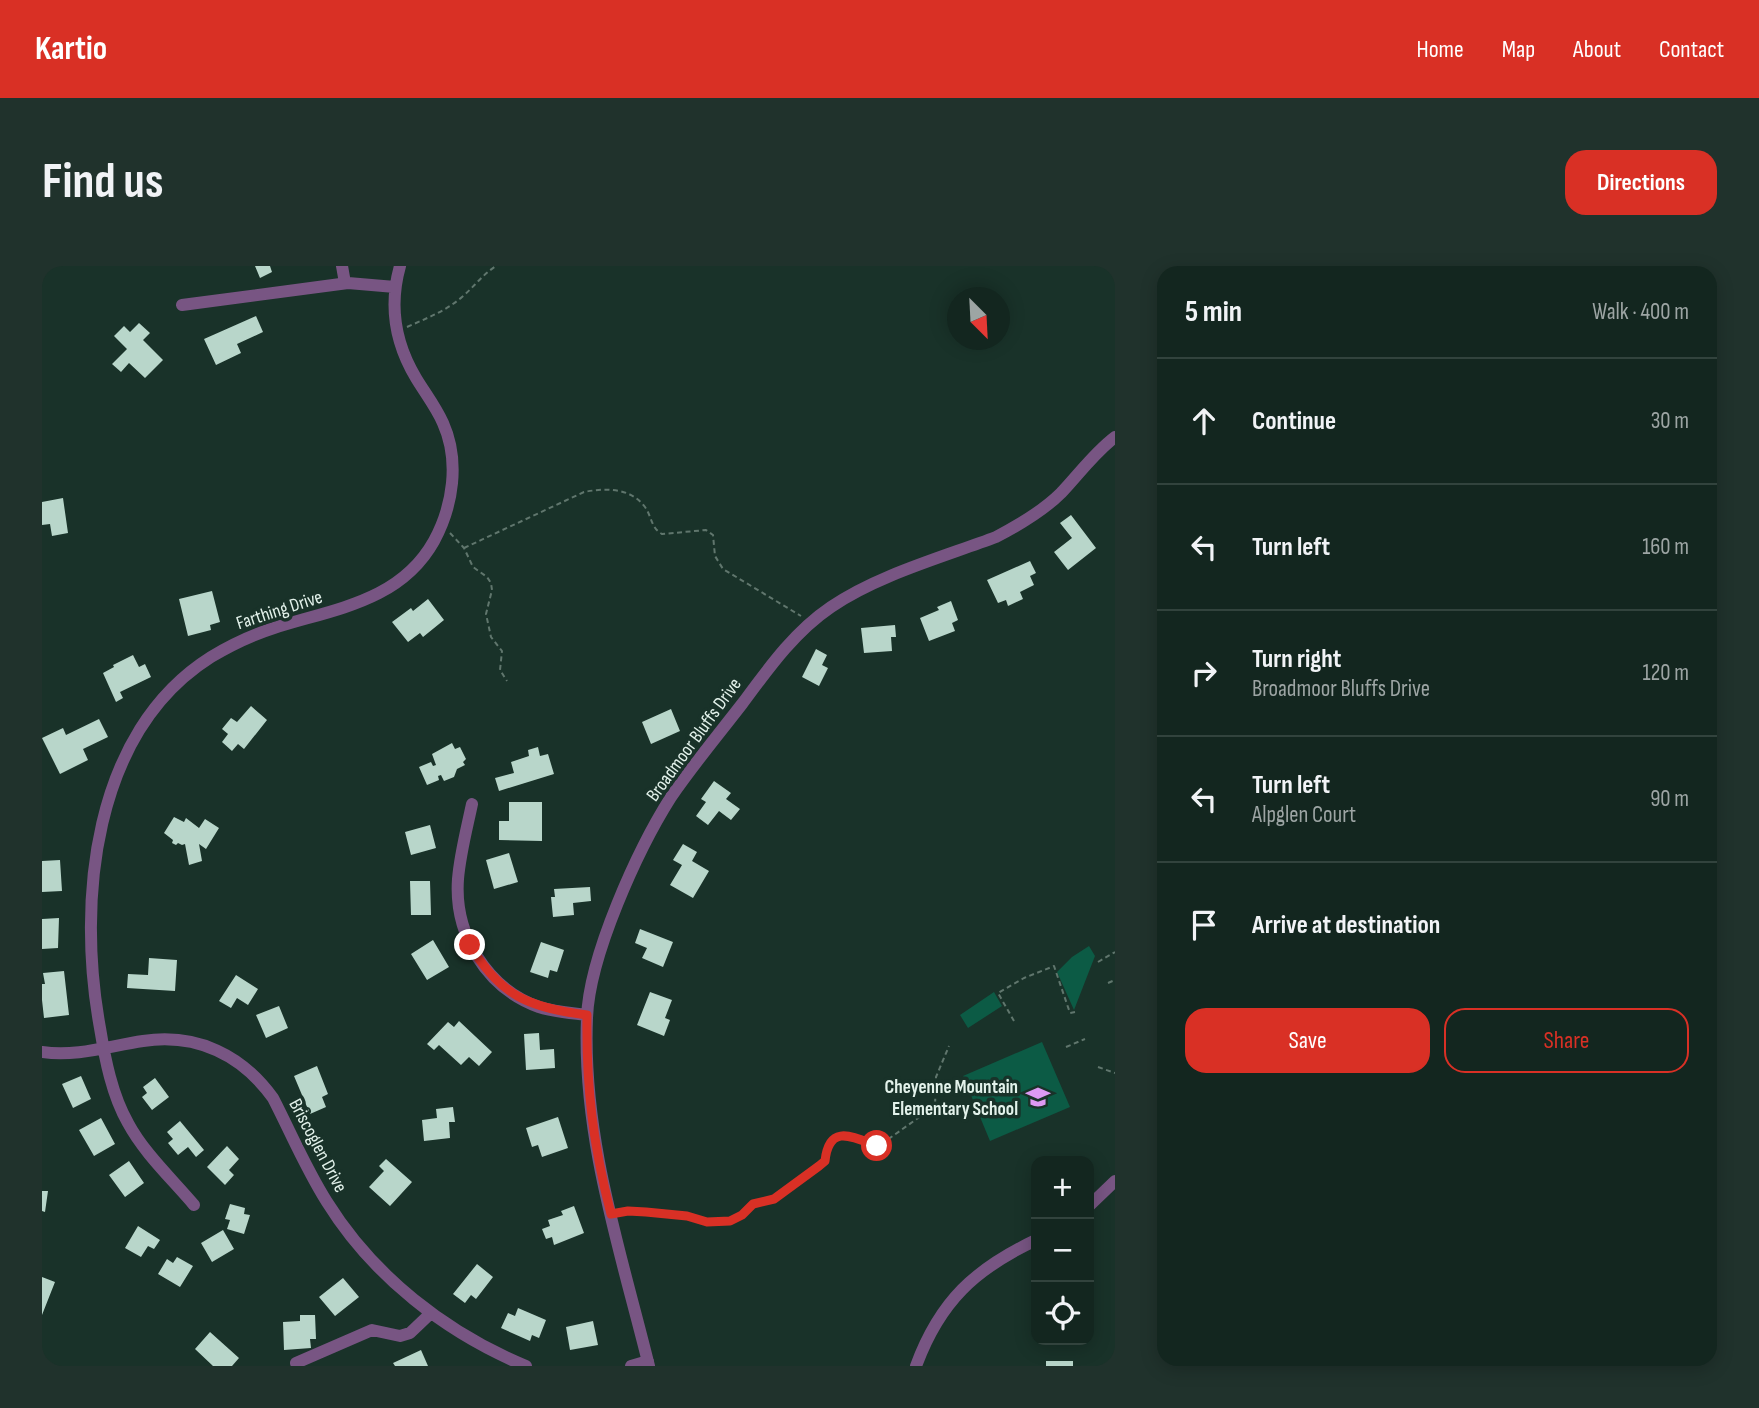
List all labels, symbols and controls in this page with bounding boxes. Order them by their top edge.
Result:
text: Kartio [35,29,107,69]
text: Home [1416,35,1464,64]
text: Map [1502,35,1535,64]
text: About [1573,35,1621,64]
text: Contact [1659,35,1724,64]
button: Directions [1565,150,1717,215]
text: Find us [42,153,164,212]
north arrow [947,287,1010,350]
text: 5 min [1185,294,1242,330]
text: Walk · 400 m [1592,298,1689,326]
icon: ahead [1185,402,1223,440]
text: Continue [1252,406,1336,437]
text: 30 m [1651,407,1689,435]
icon: left [1185,528,1223,566]
text: Turn left [1252,532,1330,563]
text: 160 m [1642,533,1689,561]
street label: Farthing Drive [233,586,325,635]
text: Turn right [1252,644,1341,675]
icon: right [1185,654,1223,692]
text: 120 m [1643,659,1689,687]
street label: Broadmoor Bluffs Drive [642,674,747,806]
text: Broadmoor Bluffs Drive [1252,675,1430,703]
text: Turn left [1252,770,1330,801]
icon: left [1185,780,1223,818]
text: 90 m [1650,785,1689,813]
text: Alpglen Court [1252,801,1356,829]
icon: arrive [1185,906,1223,944]
text: Arrive at destination [1252,910,1440,941]
route end [454,929,485,960]
button: Save [1185,1008,1430,1073]
button: Share [1444,1008,1689,1073]
place label: Cheyenne Mountain Elementary School [884,1076,1018,1121]
school or university icon: Cheyenne Mountain Elementary School [1024,1083,1052,1111]
street label: Briscoglen Drive [283,1095,352,1196]
route start [861,1130,892,1161]
map controls [1031,1156,1094,1345]
button: + [1031,1156,1094,1219]
button: − [1031,1219,1094,1282]
button: locate [1031,1282,1094,1345]

